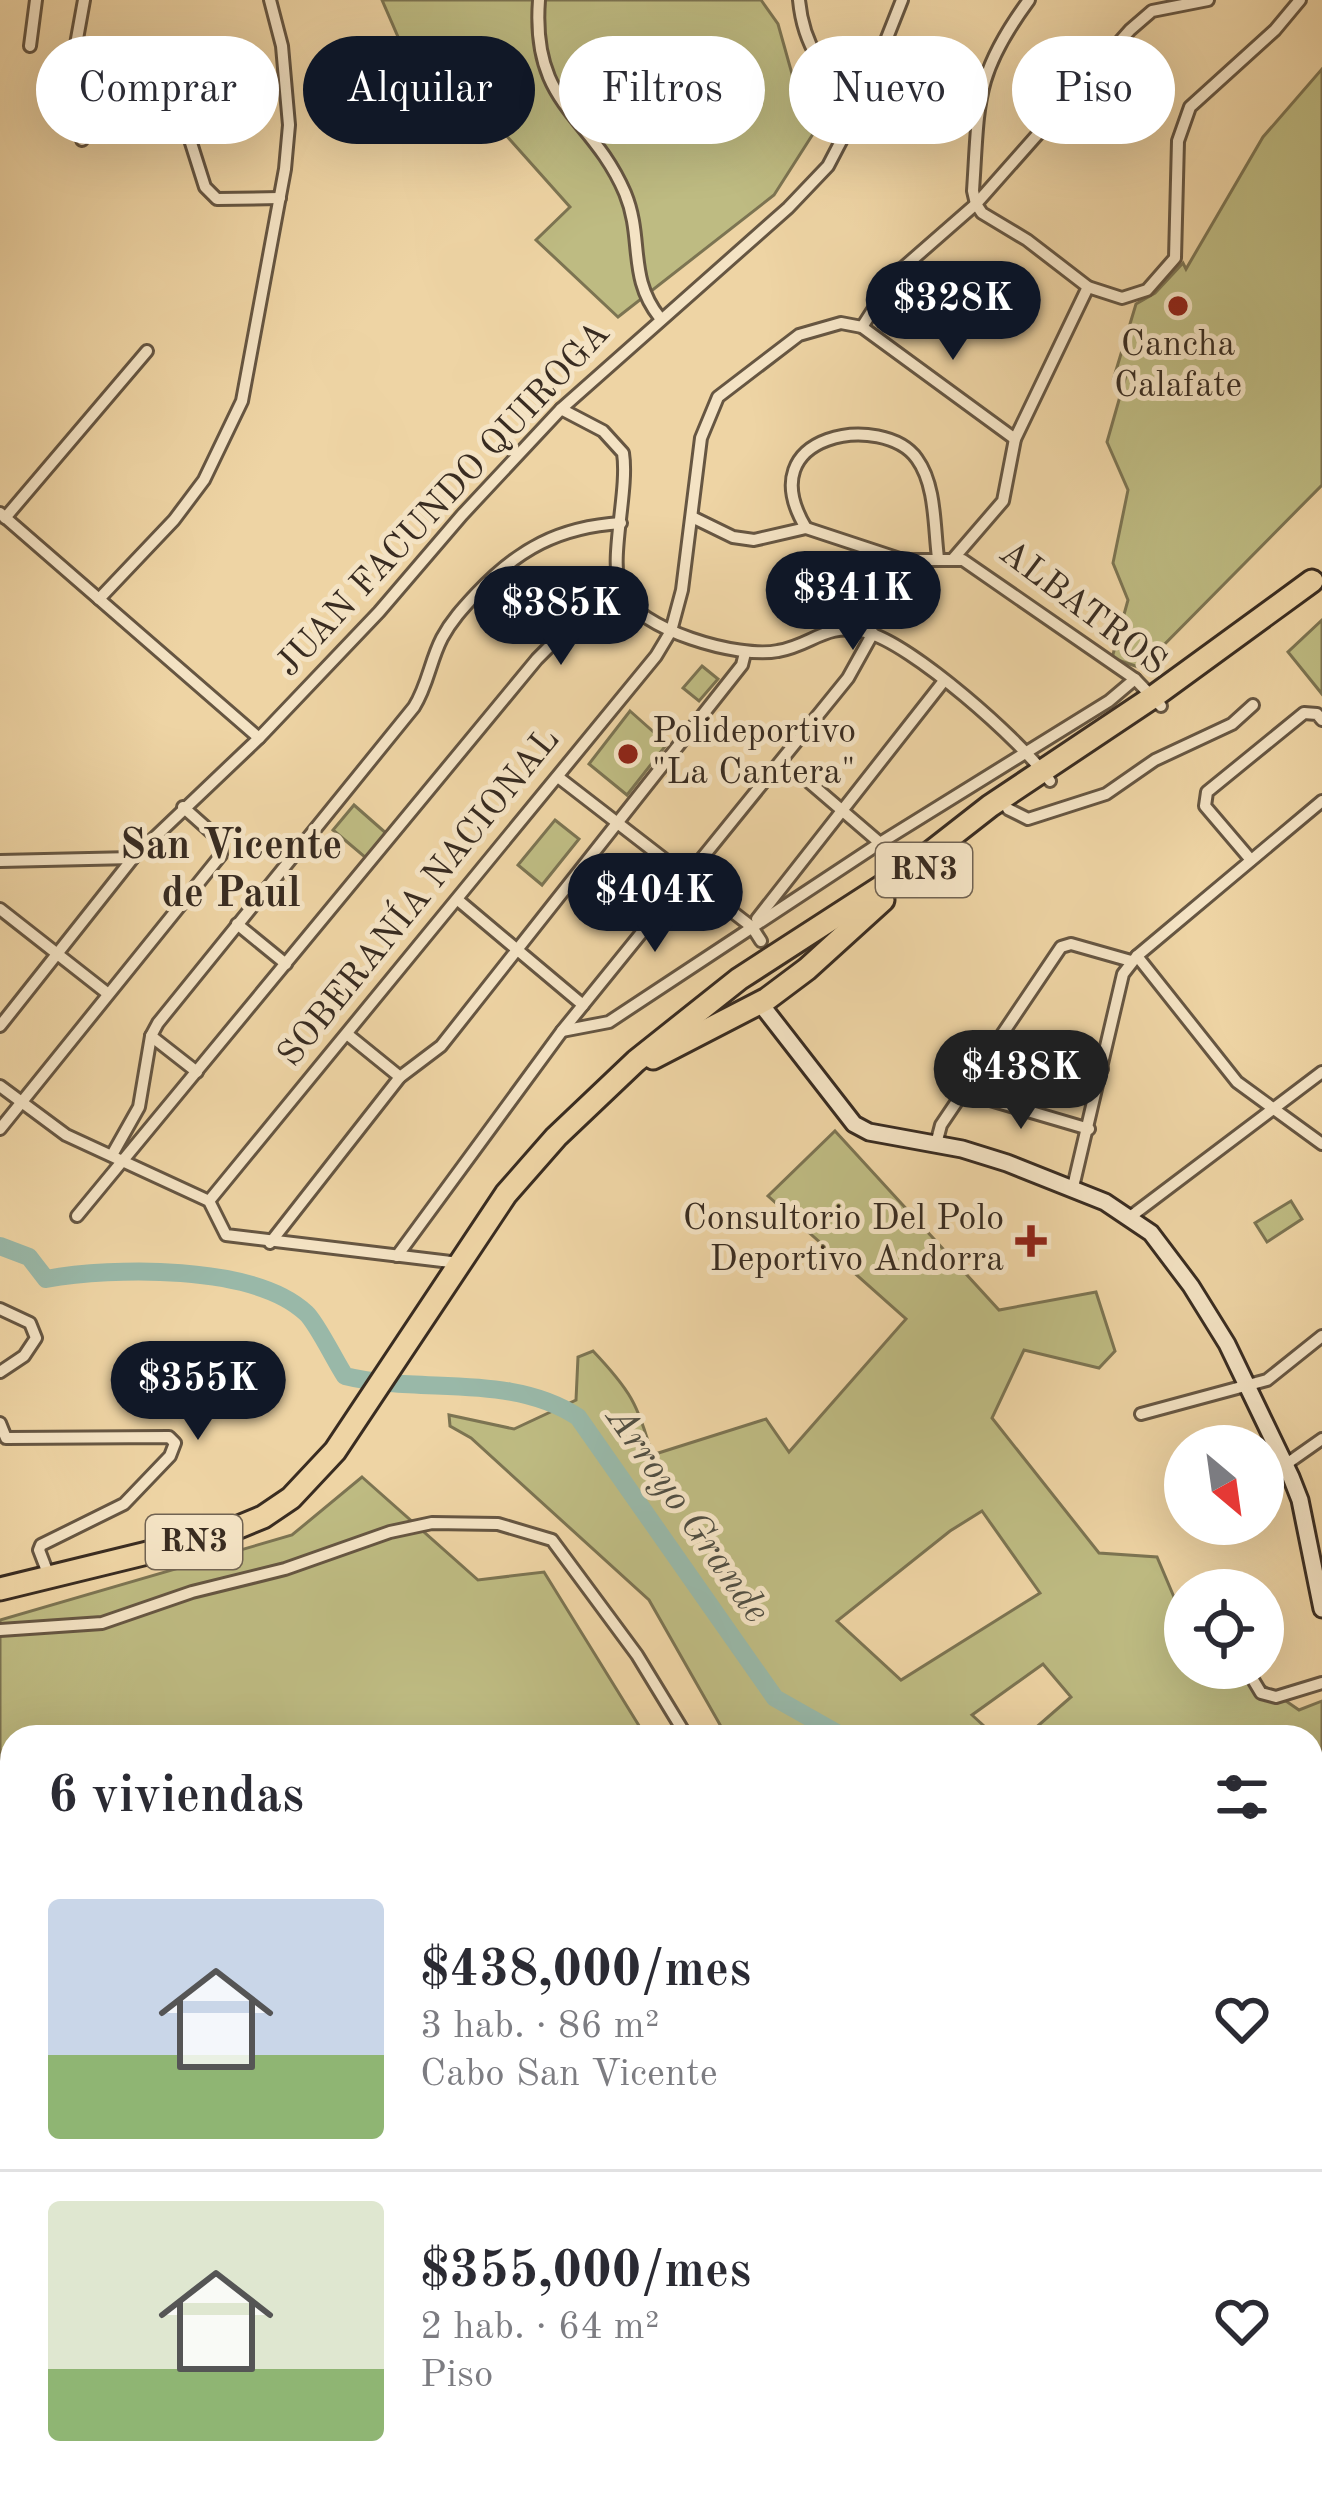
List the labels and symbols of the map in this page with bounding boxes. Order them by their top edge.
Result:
pin: $328K [869,261,1037,363]
marker: Cancha Calafate [1165,293,1191,319]
street label: JUAN FACUNDO QUIROGA [270,316,618,684]
place label: Cancha Calafate [1114,328,1242,405]
street label: ALBATROS [992,535,1172,683]
pin: $341K [769,551,937,653]
pin: $385K [477,566,645,668]
place label: Polideportivo "La Cantera" [652,715,856,792]
street label: SOBERANÍA NACIONAL [267,718,567,1074]
marker: Polideportivo "La Cantera" [615,741,641,767]
district label: San Vicente de Paul [120,826,342,916]
road number: RN3 [876,843,972,897]
pin: $404K [571,853,739,955]
pin: $438K [937,1030,1105,1132]
place label: Consultorio Del Polo Deportivo Andorra [683,1202,1004,1279]
marker: Consultorio Del Polo Deportivo Andorra [1015,1225,1047,1257]
pin: $355K [114,1341,282,1443]
water label: Arroyo Grande [597,1398,776,1630]
north arrow [1164,1425,1284,1545]
road number: RN3 [146,1515,242,1569]

